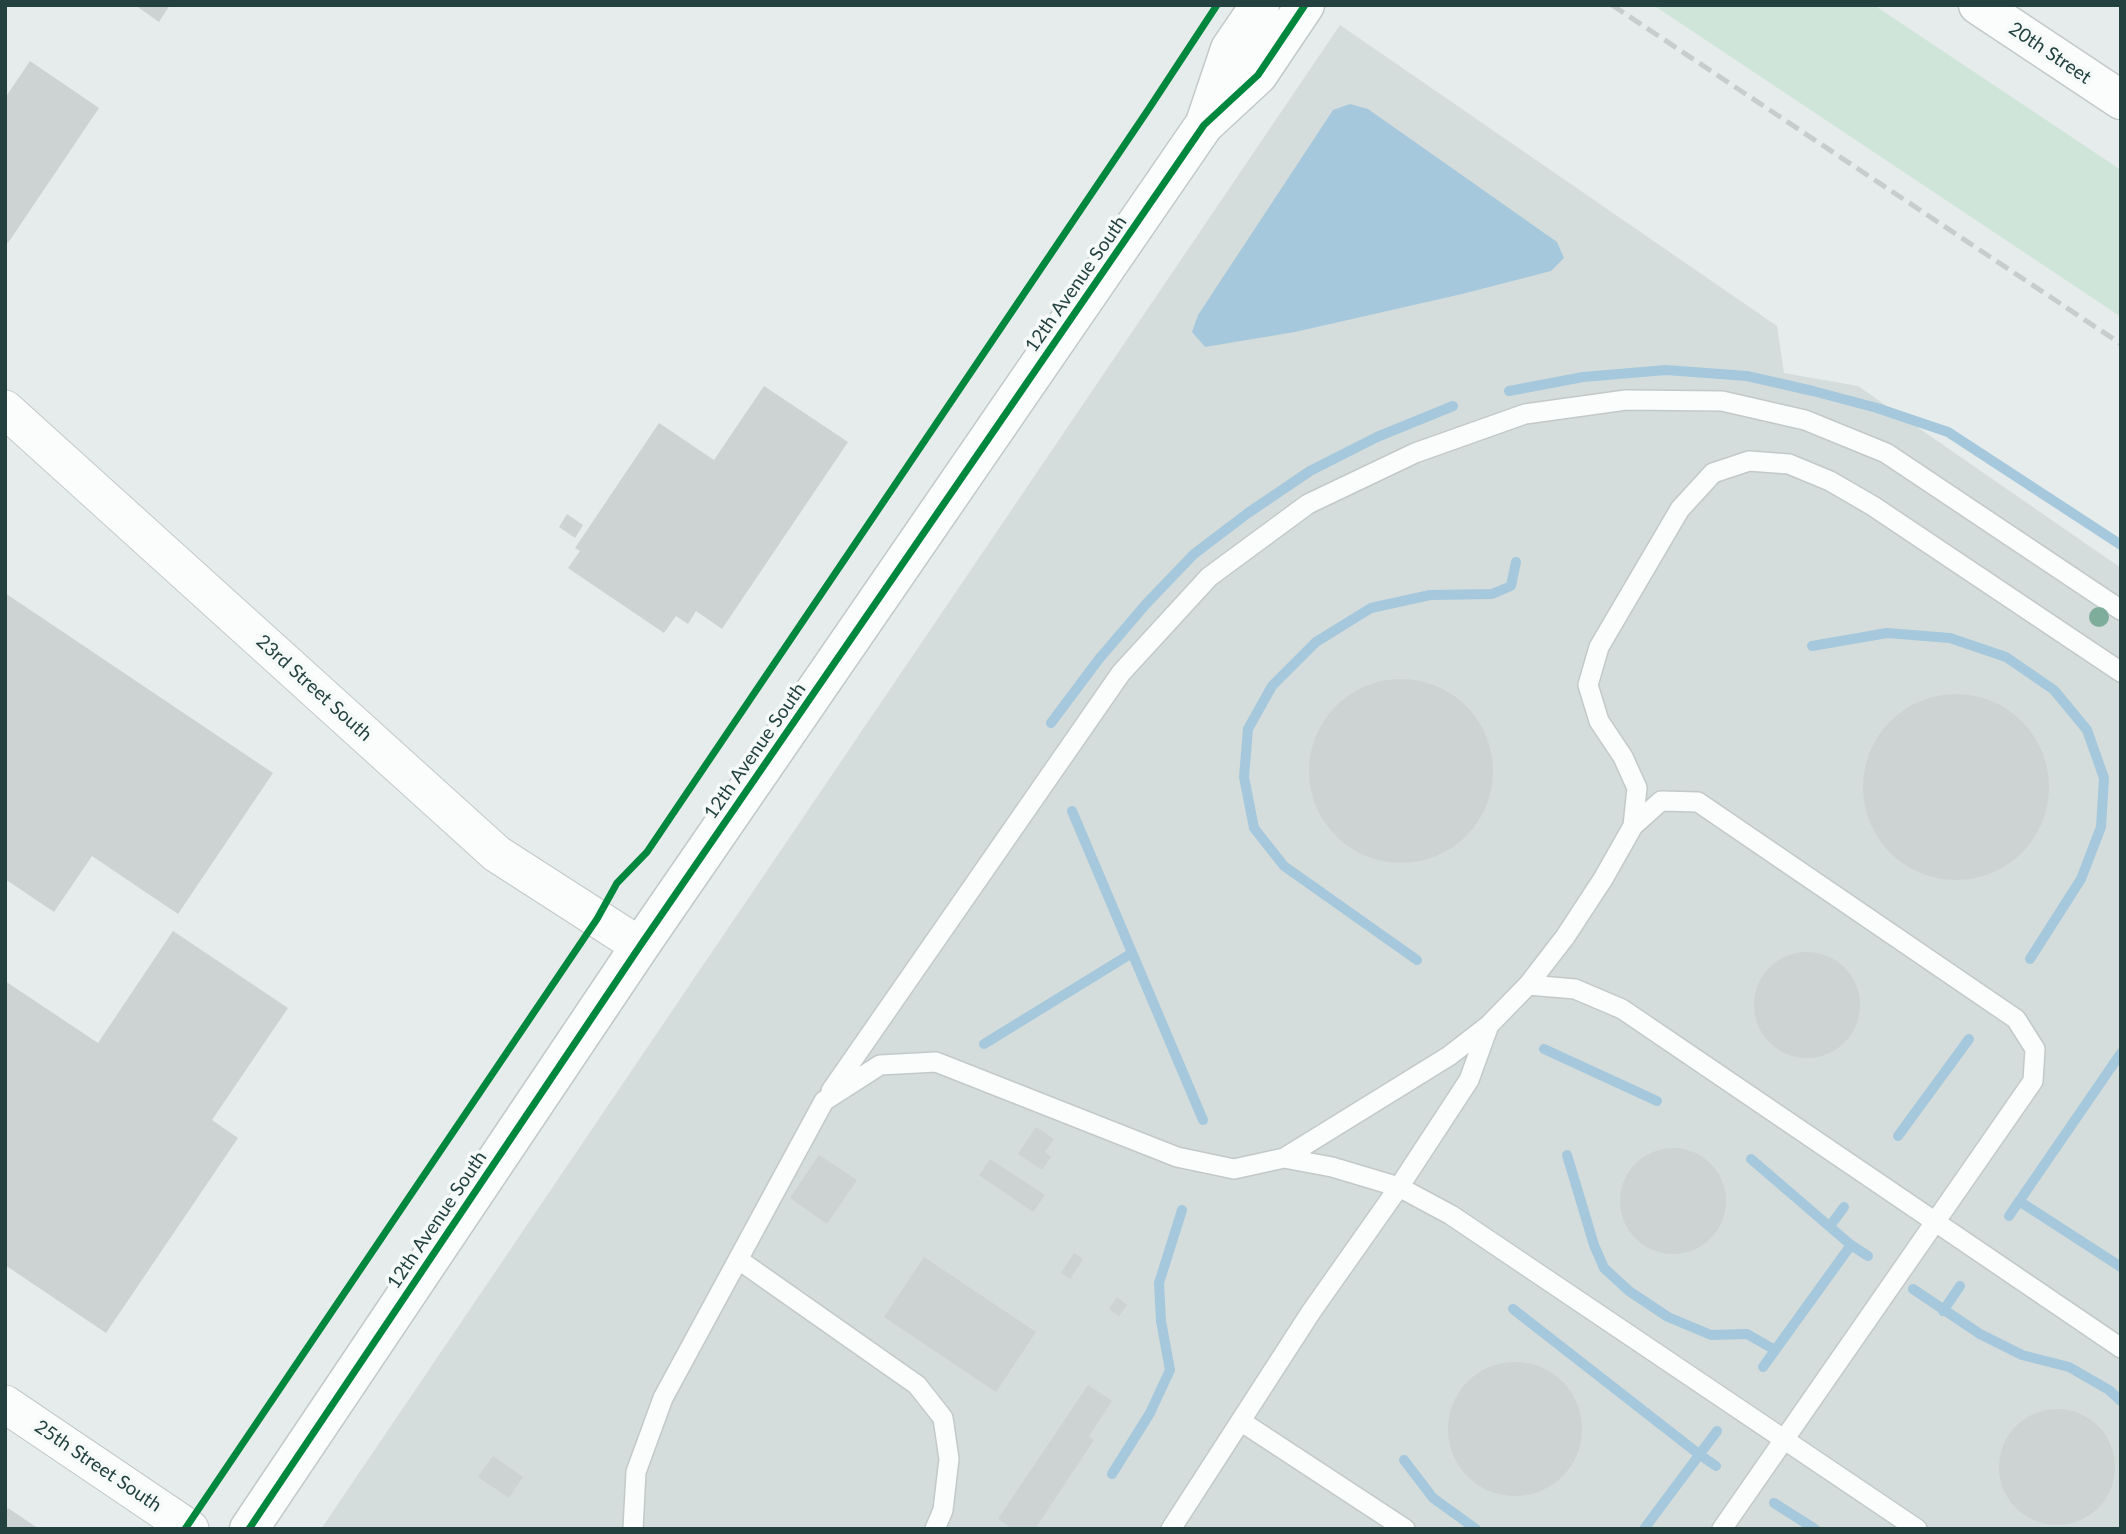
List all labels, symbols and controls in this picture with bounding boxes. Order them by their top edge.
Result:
street label: 20th Street [2005,17,2095,89]
street label: 12th Avenue South [1020,211,1132,357]
street label: 23rd Street South [251,630,377,746]
street label: 12th Avenue South [699,678,811,824]
street label: 12th Avenue South [383,1147,491,1293]
street label: 25th Street South [30,1415,166,1517]

